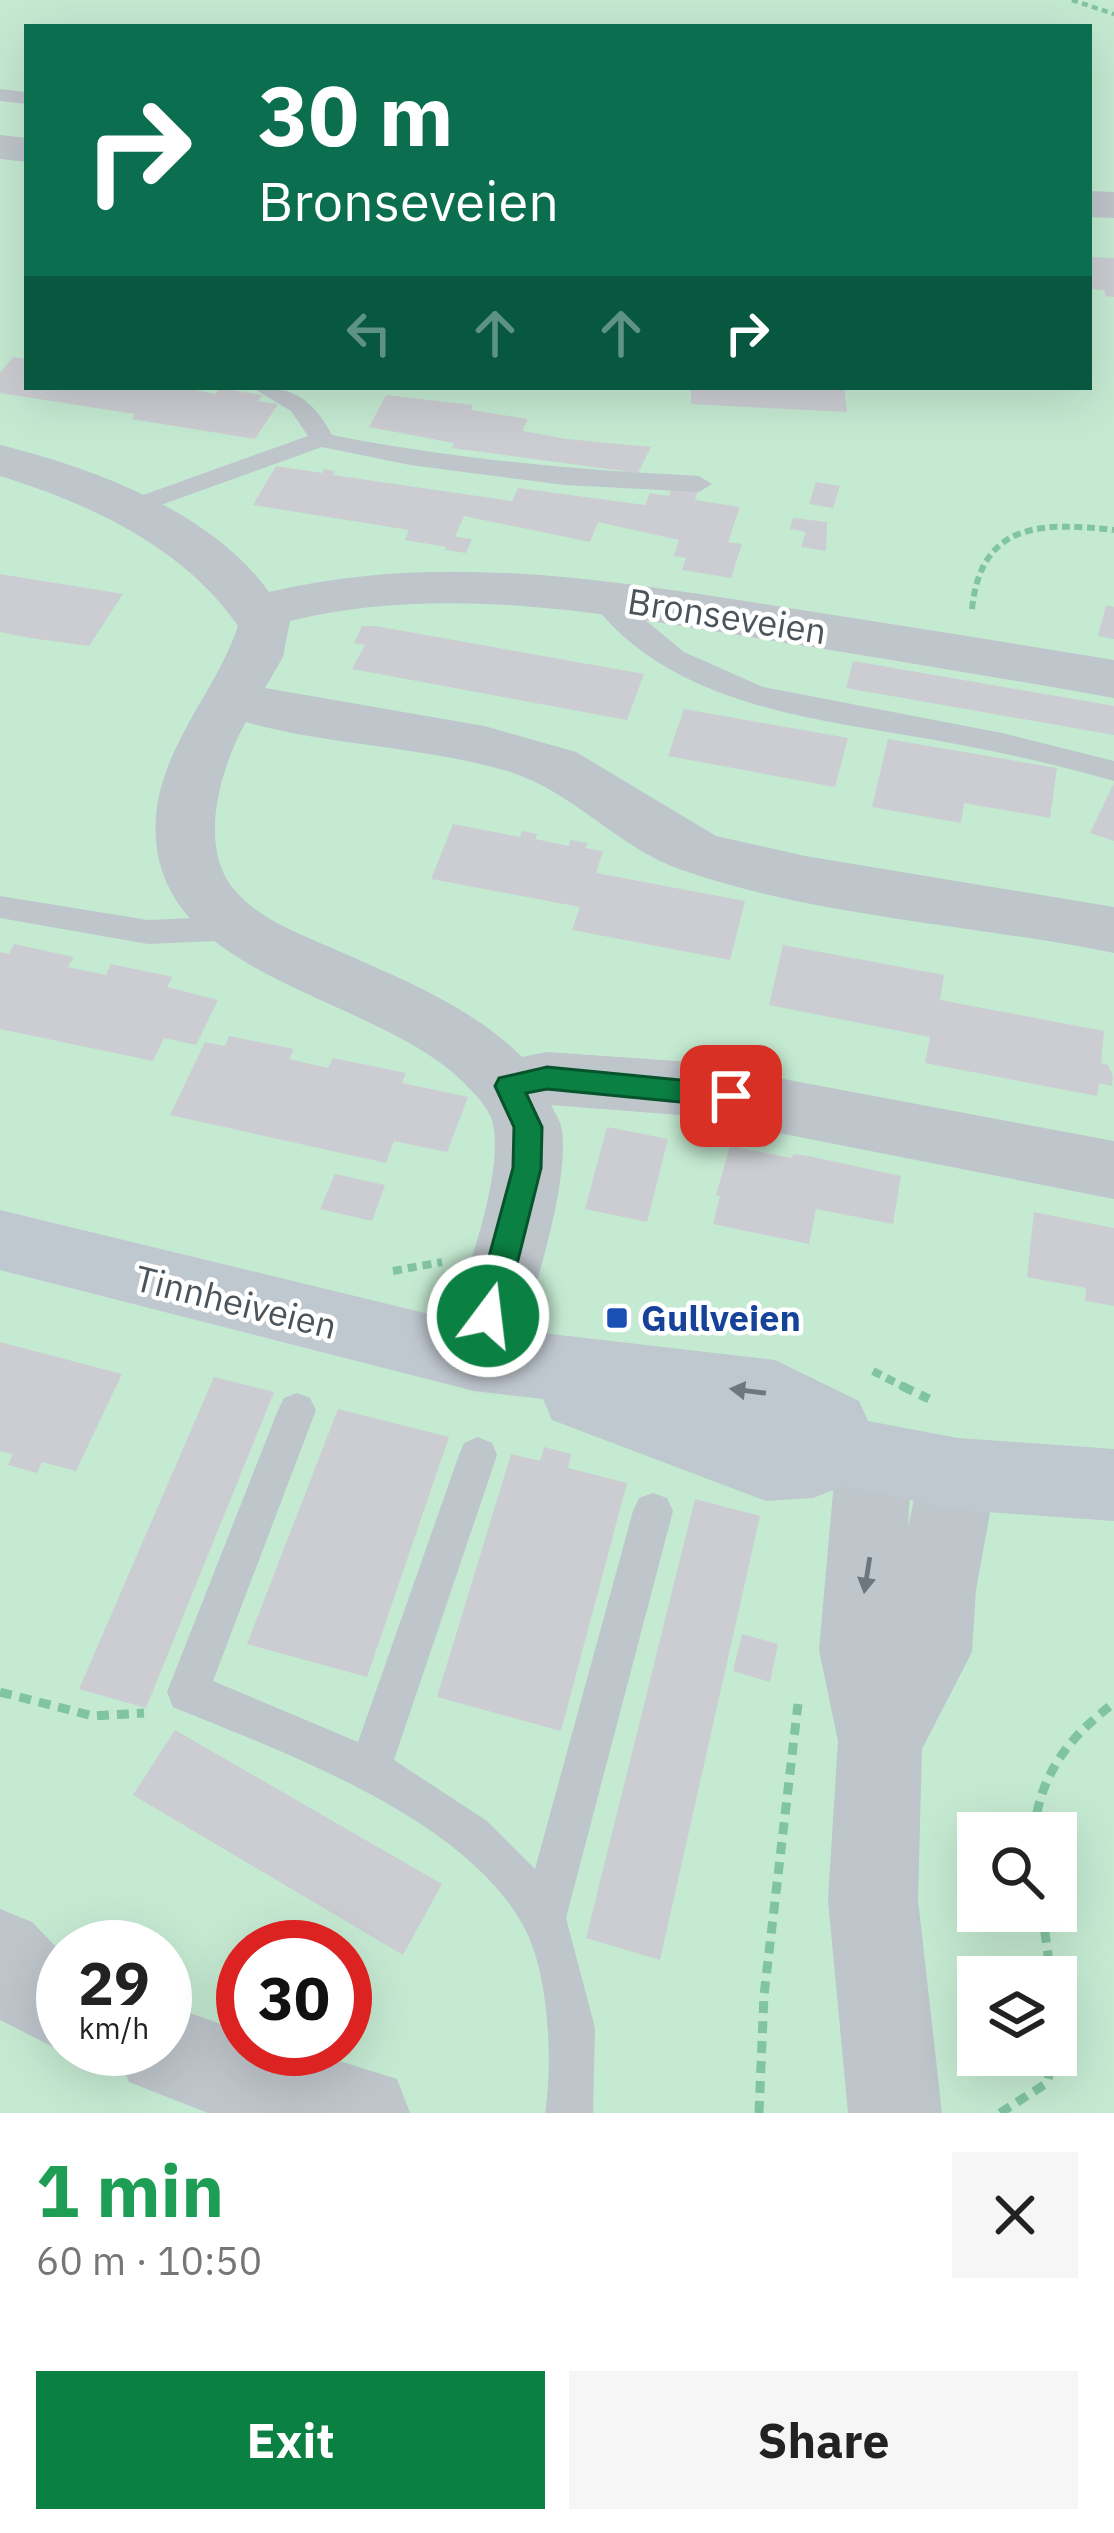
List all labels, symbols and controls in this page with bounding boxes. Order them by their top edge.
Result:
text: 30 m [258,60,454,169]
icon: right [60,72,216,228]
text: Bronseveien [258,166,559,236]
icon: left [336,300,402,366]
icon: ahead [462,300,528,366]
icon: ahead [588,300,654,366]
icon: right [714,300,780,366]
street label: Bronseveien [624,577,830,654]
pin [680,1045,782,1147]
icon: arrive [698,1063,764,1129]
position arrow [425,1253,551,1379]
street label: Tinnheiveien [130,1254,342,1349]
place label: Gullveien [641,1294,801,1341]
marker: Gullveien [604,1305,630,1331]
one-way arrow [729,1381,766,1400]
one-way arrow [857,1557,875,1595]
map controls [957,1812,1077,2076]
button: search [957,1812,1077,1932]
speed limit sign: 30 [216,1920,372,2076]
text: 29 [78,1943,150,2022]
button: layers [957,1956,1077,2076]
text: km/h [79,2008,149,2047]
text: 1 min [36,2143,224,2237]
button: close [952,2152,1078,2278]
text: 60 m · 10:50 [36,2235,262,2286]
button: Exit [36,2371,545,2509]
button: Share [569,2371,1078,2509]

